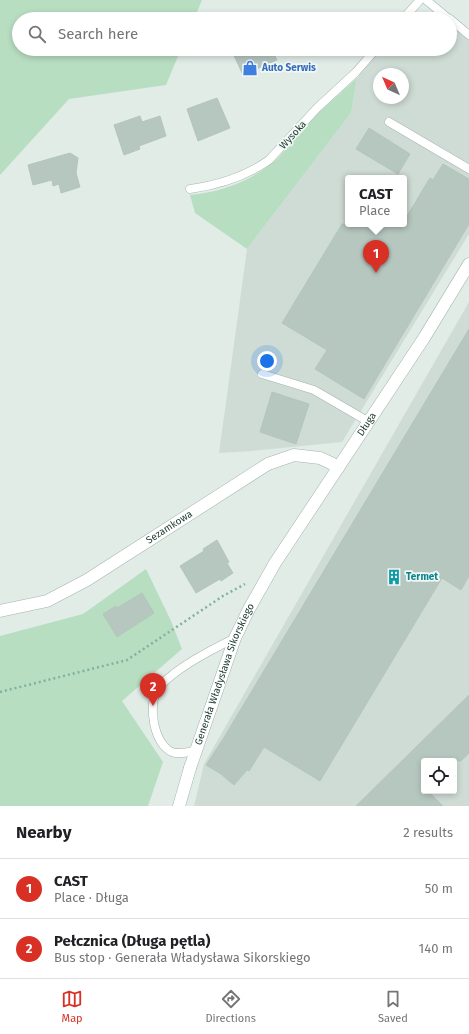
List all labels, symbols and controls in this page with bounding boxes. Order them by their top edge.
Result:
search box [12,12,457,56]
icon: search [26,23,48,45]
text: Search here [58,25,138,43]
shop icon: Auto Serwis [241,59,259,77]
place label: Auto Serwis [261,62,316,74]
north arrow [373,68,409,104]
street label: Wysoka [277,118,309,152]
popup [345,175,407,227]
text: CAST [359,185,393,203]
text: Place [359,203,390,218]
pin: 1 [363,240,389,273]
your location [257,351,277,371]
street label: Długa [355,410,379,438]
street label: Sezamkowa [144,508,195,546]
building icon: Termet [385,568,403,586]
place label: Termet [406,571,438,583]
street label: Generała Władysława Sikorskiego [192,601,257,747]
pin: 2 [140,673,166,706]
map controls [421,758,457,794]
button: locate [421,758,457,794]
text: Nearby [16,822,71,843]
text: 2 results [403,825,453,840]
text: CAST [54,872,88,890]
text: 1 [26,881,32,896]
text: 50 m [425,881,453,896]
text: Place · Długa [54,890,129,905]
text: Pełcznica (Długa pętla) [54,932,210,950]
text: 2 [26,941,32,956]
text: 140 m [419,941,453,956]
text: Bus stop · Generała Władysława Sikorskiego [54,950,310,965]
tab: Map [61,988,83,1025]
tab: Directions [205,988,256,1025]
tab: Saved [378,988,408,1025]

